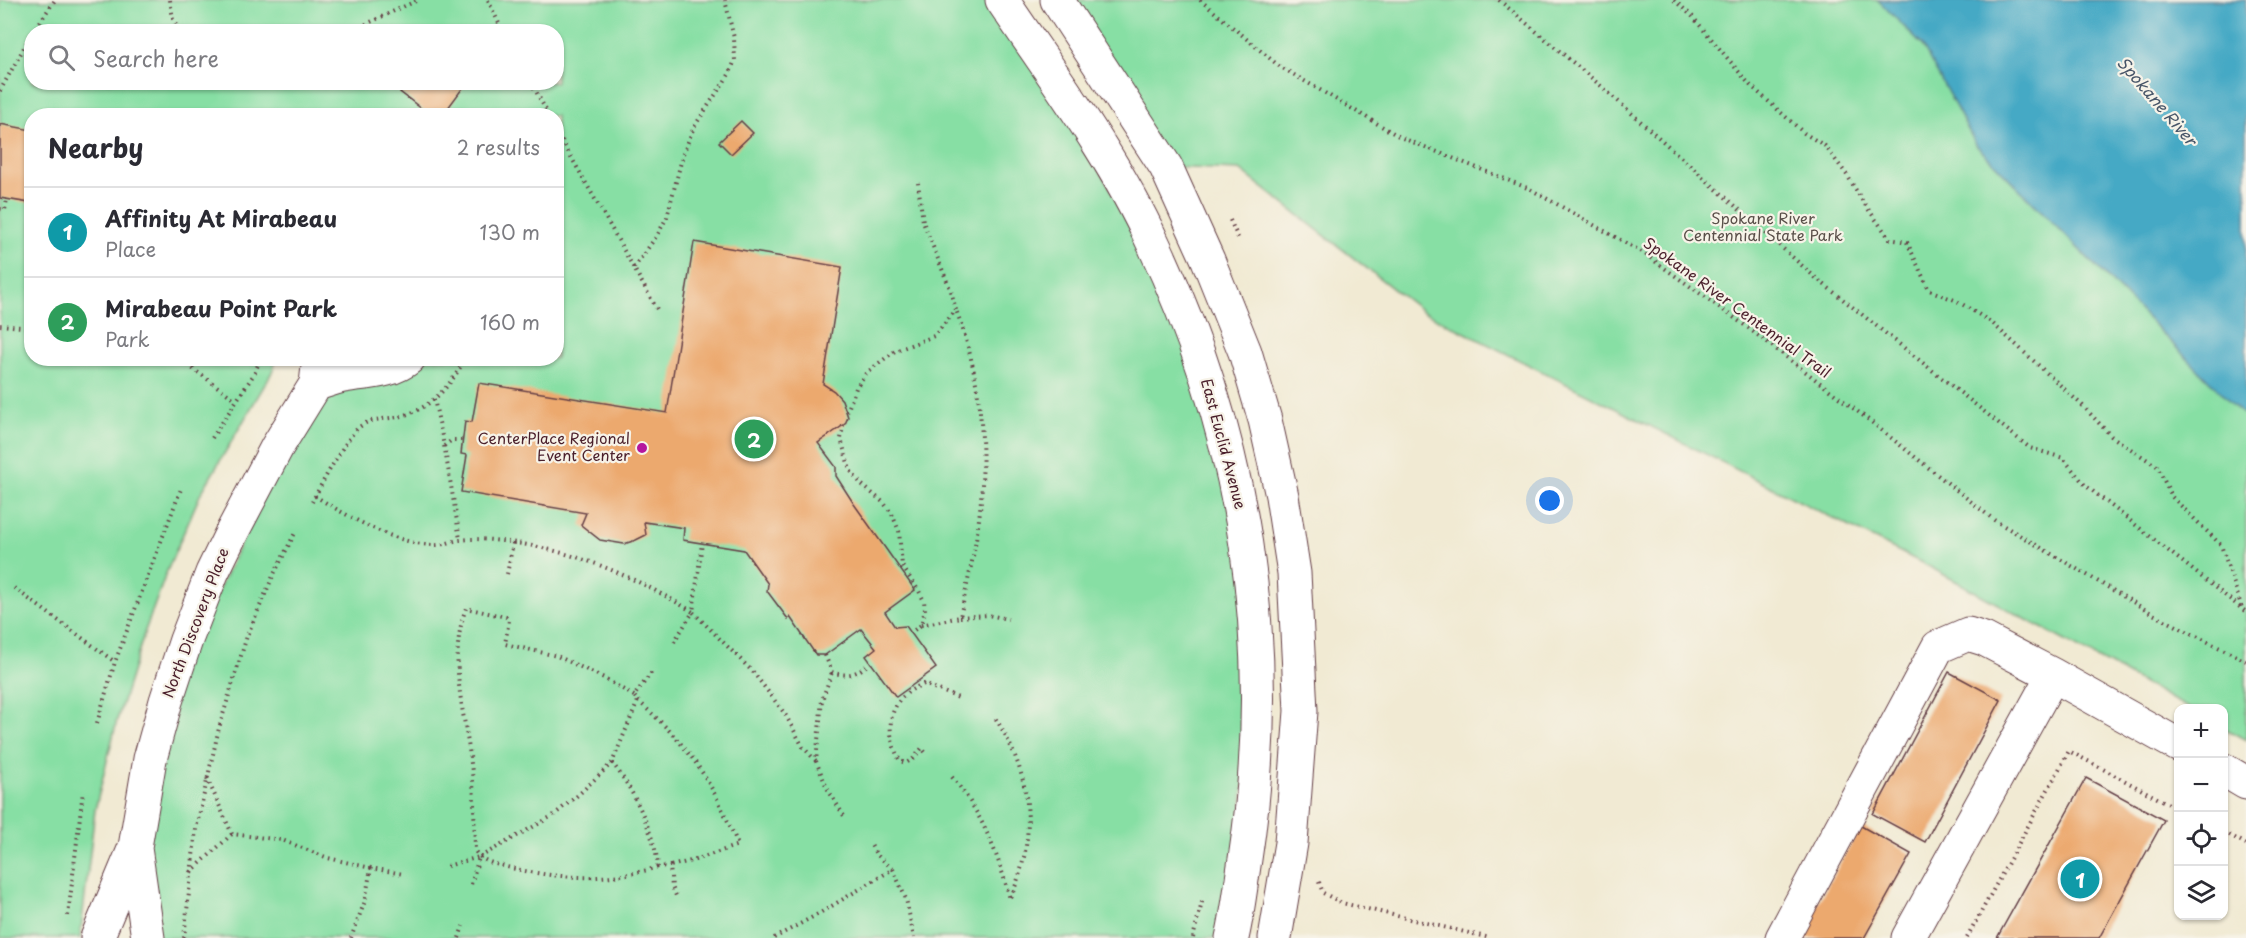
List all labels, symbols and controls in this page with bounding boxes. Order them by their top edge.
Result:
search box [24,24,564,90]
icon: search [45,41,78,74]
text: Search here [93,41,219,74]
water label: Spokane River [2112,51,2205,152]
text: Nearby [48,128,143,167]
text: 2 results [457,132,540,162]
text: Affinity At Mirabeau [105,201,337,234]
park label: Spokane River Centennial State Park [1683,206,1843,246]
text: 1 [63,217,72,247]
text: 130 m [480,217,540,247]
street label: Spokane River Centennial Trail [1639,231,1836,383]
text: Place [105,234,156,264]
text: Mirabeau Point Park [105,291,337,324]
text: 2 [60,307,75,337]
text: 160 m [480,307,540,337]
text: Park [105,324,150,354]
street label: East Euclid Avenue [1196,376,1253,511]
pin: 2 [734,416,774,462]
place label: CenterPlace Regional Event Center [478,426,630,466]
marker: CenterPlace Regional Event Center [635,441,649,455]
your location [1535,486,1564,515]
street label: North Discovery Place [155,544,234,701]
map controls [2174,704,2228,920]
button: + [2174,704,2228,758]
button: − [2174,758,2228,812]
button: locate [2174,812,2228,866]
pin: 1 [2060,856,2100,902]
button: layers [2174,866,2228,920]

